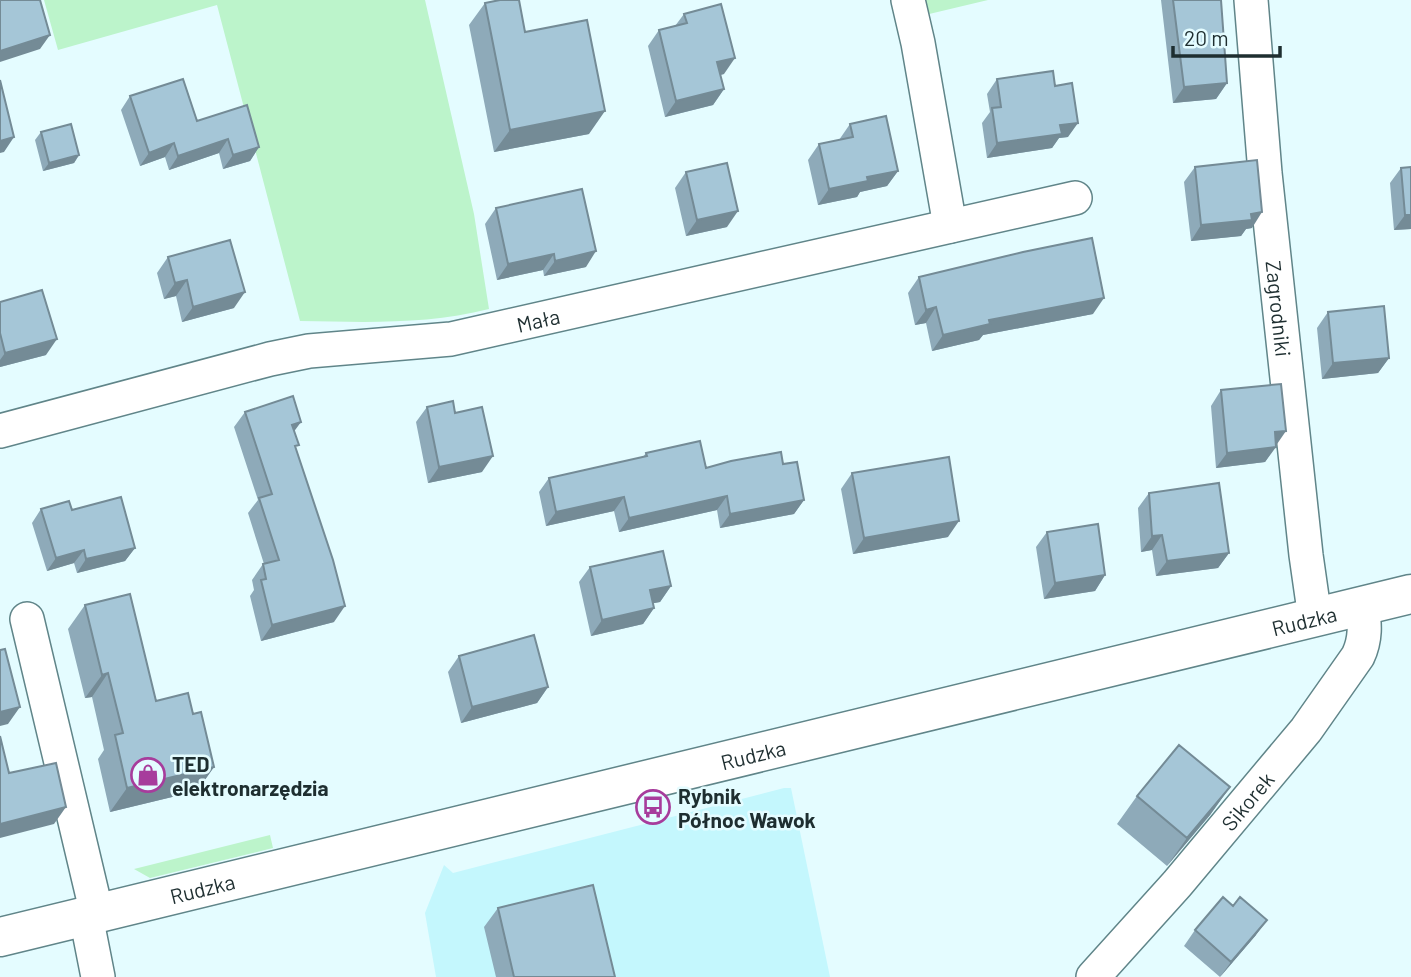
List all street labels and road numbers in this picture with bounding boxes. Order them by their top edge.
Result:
street label: Zagrodniki [1262,259,1297,358]
street label: Mała [514,302,562,336]
street label: Rudzka [1269,600,1339,640]
street label: Rudzka [718,734,788,774]
street label: Sikorek [1215,766,1278,835]
street label: Rudzka [167,868,237,908]

